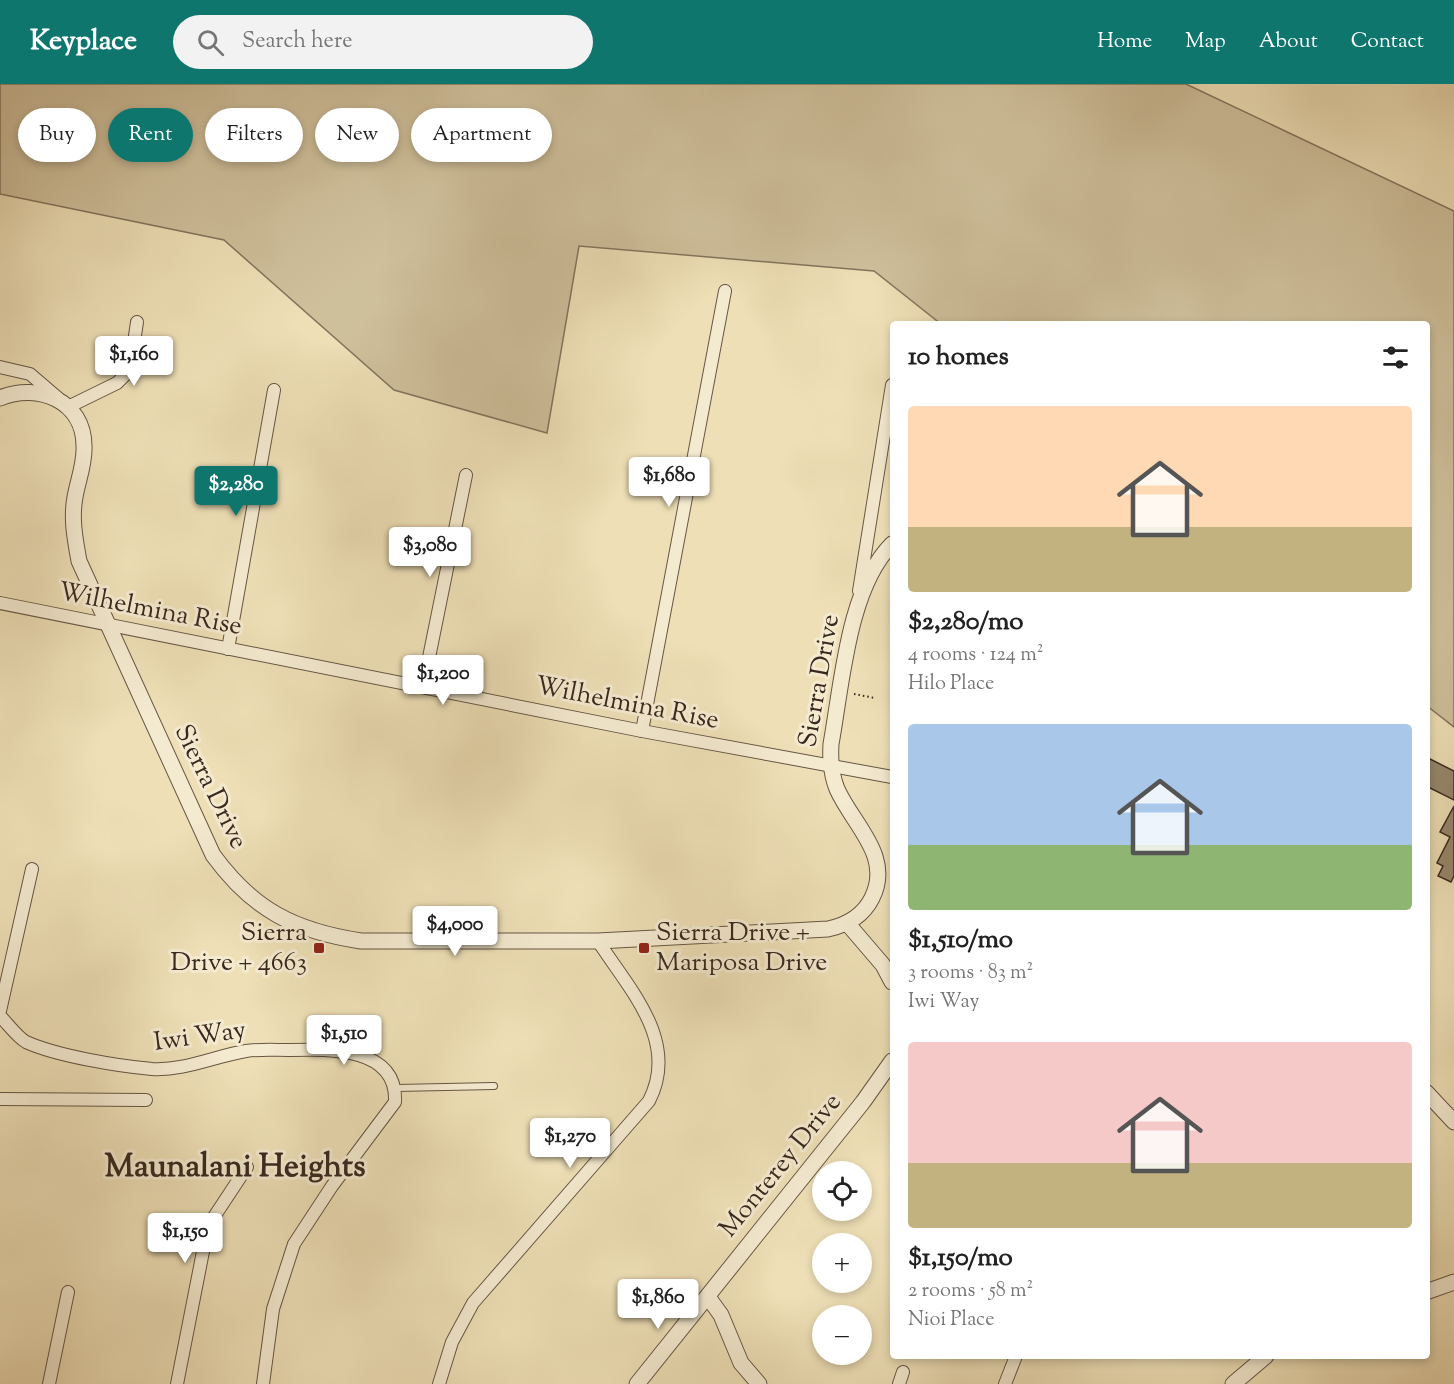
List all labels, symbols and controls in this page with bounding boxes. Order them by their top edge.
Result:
search box [173,15,593,69]
text: Keyplace [30,22,137,62]
icon: search [194,26,227,59]
text: Search here [242,26,352,58]
text: Home [1097,27,1152,57]
text: Map [1185,27,1226,57]
text: About [1259,27,1318,57]
text: Contact [1351,27,1424,57]
chip: Buy [18,108,96,162]
chip: Rent [108,108,193,162]
chip: Filters [205,108,303,162]
chip: New [315,108,399,162]
chip: Apartment [411,108,552,162]
pin: $1,160 [85,336,183,387]
text: 10 homes [908,339,1009,376]
text: $1,160 [109,341,159,370]
icon: filters [1379,341,1412,374]
icon: home [1106,445,1214,553]
pin: $1,680 [620,457,718,508]
text: $1,680 [643,462,695,491]
pin: $2,280 [187,466,285,517]
text: $2,280 [209,471,263,500]
pin: $3,080 [381,527,479,578]
text: $3,080 [403,532,457,561]
street label: Wilhelmina Rise [55,574,245,646]
text: $2,280/mo [908,604,1023,641]
street label: Sierra Drive [790,612,850,750]
text: 4 rooms · 124 m² [908,641,1043,670]
pin: $1,200 [394,655,492,706]
text: $1,200 [417,660,469,689]
street label: Wilhelmina Rise [532,668,722,740]
text: Hilo Place [908,670,994,699]
street label: Sierra Drive [164,718,256,856]
icon: home [1106,763,1214,871]
pin: $4,000 [406,906,504,957]
text: $4,000 [427,911,483,940]
place label: Sierra Drive + 4663 [170,915,307,982]
place label: Sierra Drive + Mariposa Drive [656,915,827,982]
text: $1,510/mo [908,922,1013,959]
marker: Sierra Drive + 4663 [312,941,326,955]
marker: Sierra Drive + Mariposa Drive [637,941,651,955]
text: 3 rooms · 83 m² [908,959,1033,988]
text: Iwi Way [908,988,979,1017]
street label: Iwi Way [151,1012,249,1062]
pin: $1,510 [295,1015,393,1066]
text: $1,510 [321,1020,367,1049]
icon: home [1106,1081,1214,1189]
street label: Monterey Drive [711,1086,851,1246]
pin: $1,270 [521,1118,619,1169]
text: $1,270 [544,1123,596,1152]
district label: Maunalani Heights [104,1145,366,1191]
map controls [812,1161,872,1365]
button: locate [812,1161,872,1221]
pin: $1,150 [136,1213,234,1264]
text: $1,150 [162,1218,208,1247]
button: + [812,1233,872,1293]
text: $1,150/mo [908,1240,1013,1277]
text: 2 rooms · 58 m² [908,1277,1033,1306]
pin: $1,860 [609,1279,707,1330]
text: $1,860 [632,1284,684,1313]
button: − [812,1305,872,1365]
text: Nioi Place [908,1306,994,1335]

